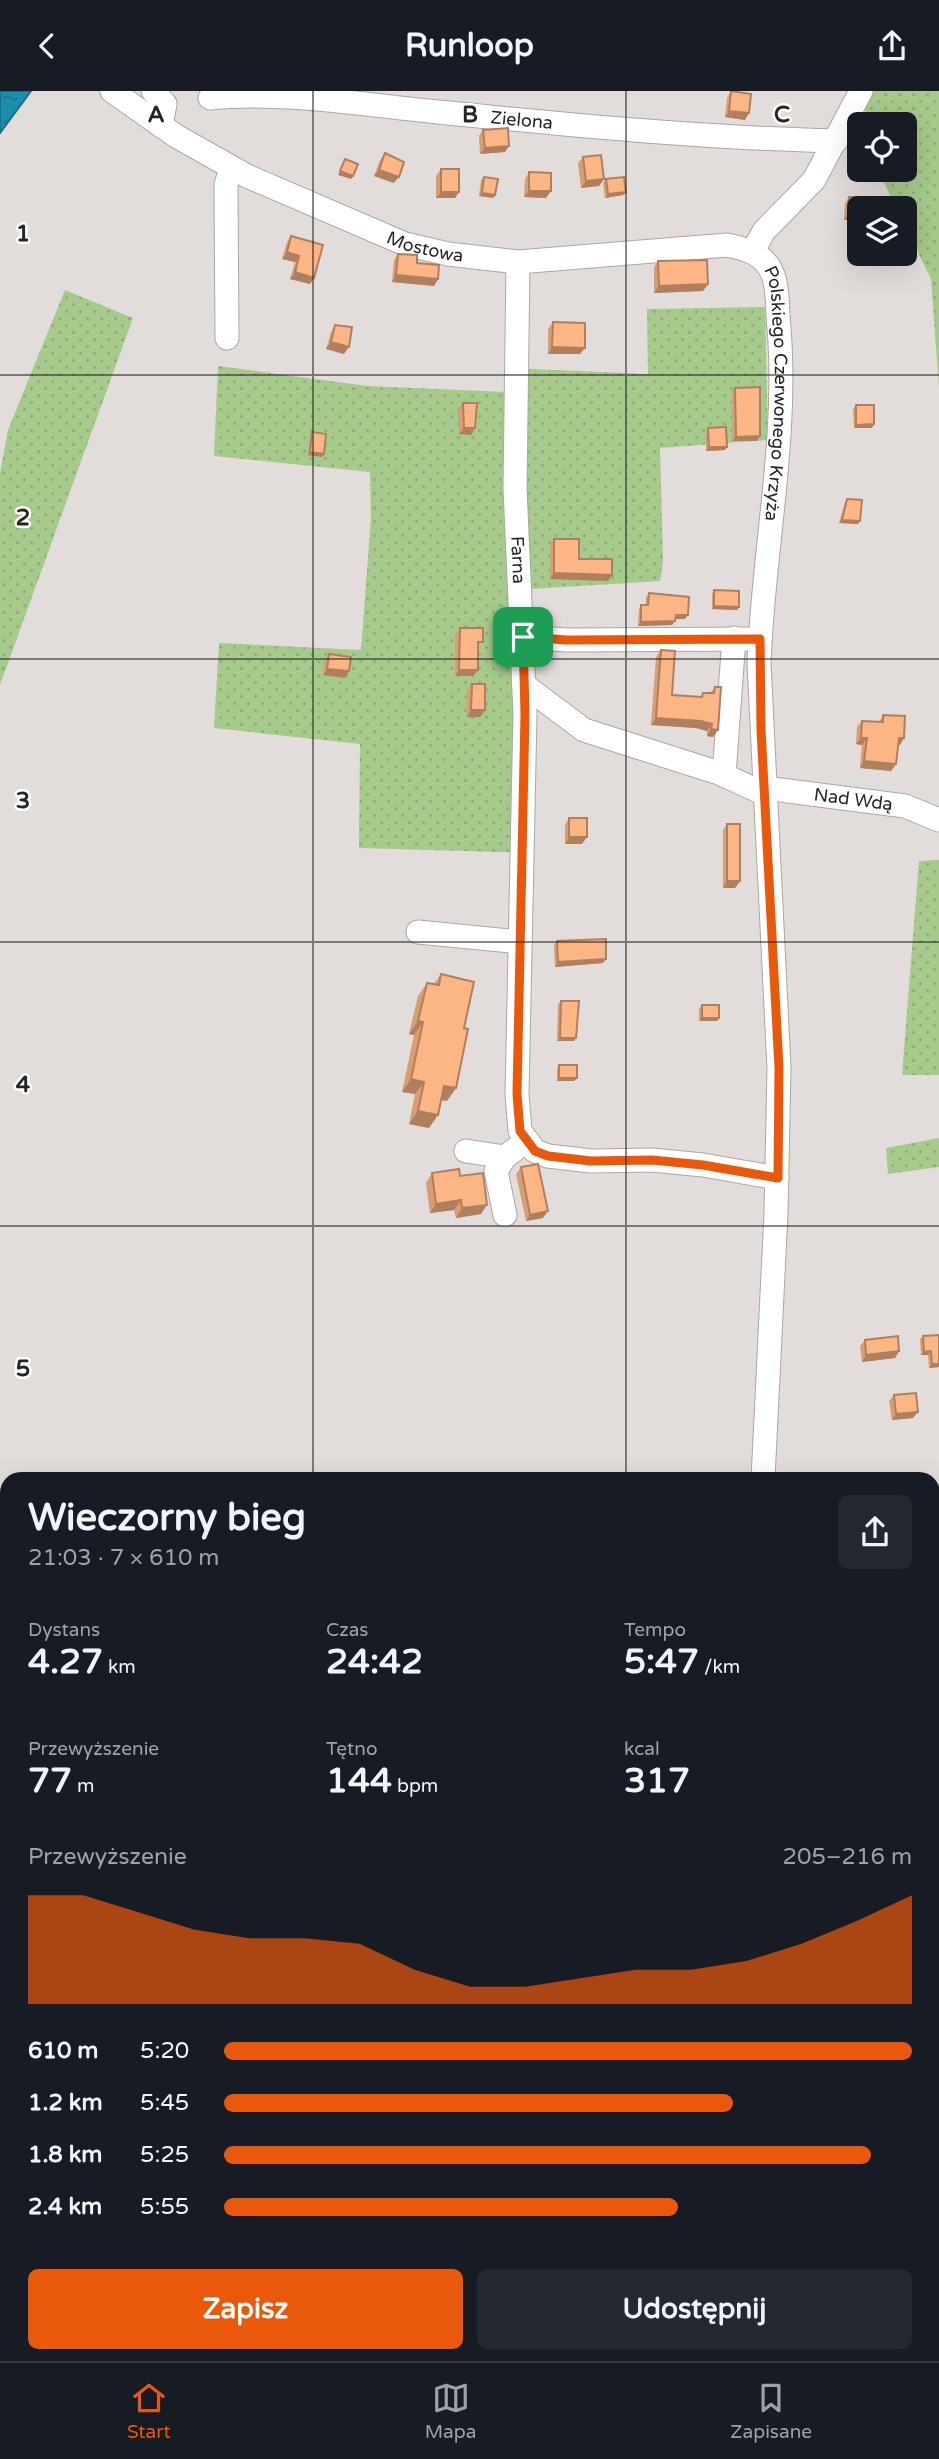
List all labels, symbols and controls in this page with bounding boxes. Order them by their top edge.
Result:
icon: back [28,27,66,65]
text: Runloop [405,27,534,65]
icon: share [873,27,911,65]
text: A [147,101,165,129]
text: B [462,101,478,129]
text: C [774,101,790,129]
street label: Zielona [489,106,554,134]
map controls [847,112,917,266]
button: locate [847,112,917,182]
button: layers [847,196,917,266]
text: 1 [16,220,30,248]
street label: Mostowa [383,226,465,267]
street label: Polskiego Czerwonego Krzyża [759,262,792,522]
text: 2 [16,504,30,532]
street label: Farna [506,536,530,584]
pin [493,607,553,667]
icon: arrive [504,618,542,656]
street label: Nad Wdą [813,783,894,815]
text: 3 [16,787,30,815]
text: 4 [16,1071,31,1099]
text: 5 [16,1355,30,1383]
text: Wieczorny bieg [28,1495,306,1541]
button: share [838,1495,912,1569]
text: 21:03 · 7 × 610 m [28,1544,219,1572]
text: Dystans [28,1619,100,1641]
text: Czas [326,1619,368,1641]
text: Tempo [624,1619,686,1641]
text: 4.27 [28,1641,103,1683]
text: 24:42 [326,1641,423,1683]
text: 5:47 [624,1641,699,1683]
text: km [103,1656,136,1678]
text: /km [699,1656,740,1678]
text: Przewyższenie [28,1738,159,1760]
text: Tętno [326,1738,378,1760]
text: kcal [624,1738,660,1760]
text: 77 [28,1760,72,1802]
text: 144 [326,1760,392,1802]
text: 317 [624,1760,690,1802]
text: m [72,1775,94,1797]
text: bpm [392,1775,438,1797]
text: Przewyższenie [28,1843,187,1871]
text: 205–216 m [783,1843,912,1871]
text: 610 m [28,2037,98,2065]
text: 5:20 [140,2037,189,2065]
text: 1.2 km [28,2089,103,2117]
text: 5:45 [140,2089,189,2117]
text: 1.8 km [28,2141,102,2169]
text: 5:25 [140,2141,189,2169]
text: 2.4 km [28,2193,102,2221]
text: 5:55 [140,2193,189,2221]
button: Zapisz [28,2269,463,2349]
button: Udostępnij [477,2269,912,2349]
tab: Start [127,2379,171,2443]
tab: Mapa [425,2379,476,2443]
tab: Zapisane [730,2379,812,2443]

